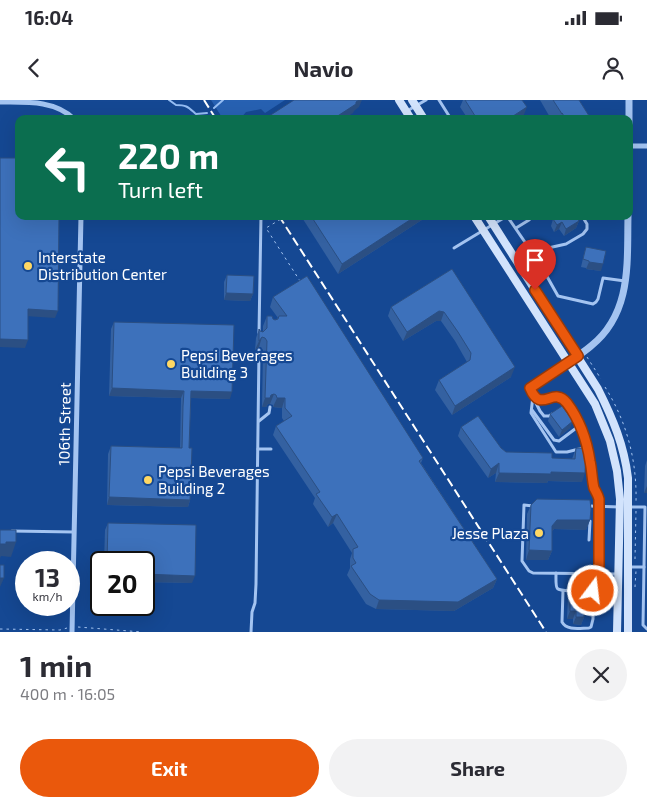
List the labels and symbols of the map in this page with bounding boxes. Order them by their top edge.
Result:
pin [514,239,556,290]
place label: Interstate Distribution Center [38,248,167,283]
marker: Interstate Distribution Center [22,260,34,272]
place label: Pepsi Beverages Building 3 [181,346,293,381]
marker: Pepsi Beverages Building 3 [165,358,177,370]
street label: 106th Street [54,382,74,466]
place label: Pepsi Beverages Building 2 [158,462,270,497]
marker: Pepsi Beverages Building 2 [142,474,154,486]
place label: Jesse Plaza [452,524,529,542]
marker: Jesse Plaza [533,527,545,539]
speed limit sign: 20 [90,551,155,616]
position arrow [566,564,618,616]

